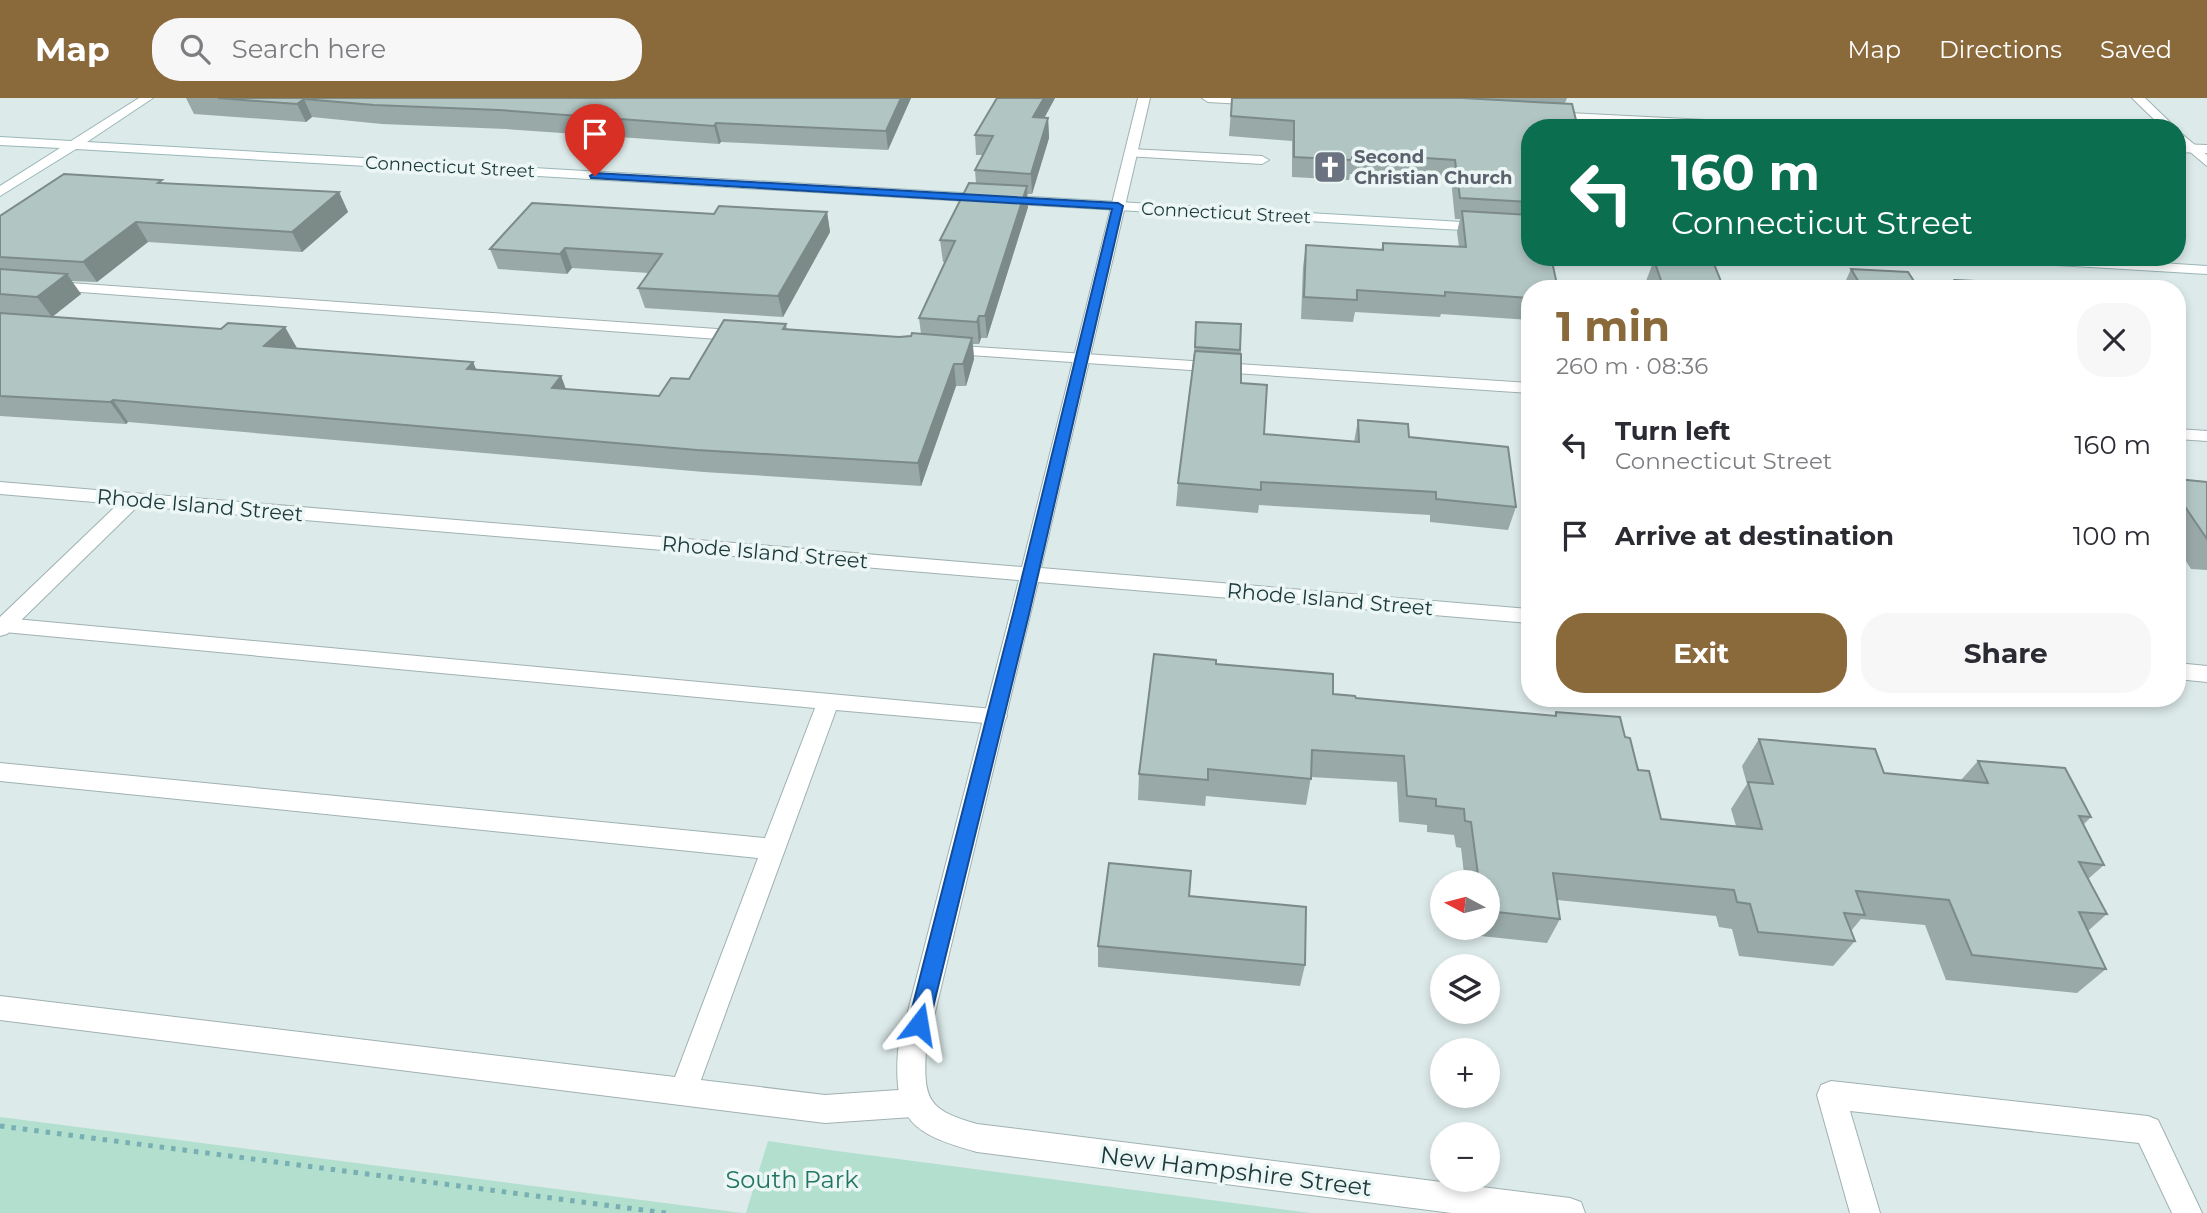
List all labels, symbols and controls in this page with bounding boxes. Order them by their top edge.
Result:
search box [152,18,642,81]
text: Map [35,29,110,69]
icon: search [176,30,214,68]
text: Search here [232,33,386,65]
text: Map [1848,35,1901,64]
text: Directions [1939,35,2062,64]
text: Saved [2100,35,2172,64]
pin [565,104,625,176]
icon: arrive [576,115,614,153]
text: 160 m [1671,143,1820,202]
place label: Second Christian Church [1354,146,1512,189]
icon: left [1556,147,1647,238]
church icon: Second Christian Church [1311,148,1349,186]
street label: Connecticut Street [365,152,535,182]
street label: Connecticut Street [1141,198,1311,228]
text: Connecticut Street [1671,203,1973,242]
text: 1 min [1556,300,1670,352]
button: close [2077,303,2151,377]
text: 260 m · 08:36 [1556,352,1708,380]
text: Turn left [1615,415,1731,447]
icon: left [1556,426,1594,464]
text: 160 m [2074,429,2151,461]
text: Connecticut Street [1615,447,1832,475]
street label: Rhode Island Street [96,484,304,526]
icon: arrive [1556,517,1594,555]
text: Arrive at destination [1615,520,1894,552]
text: 100 m [2073,520,2151,552]
street label: Rhode Island Street [661,531,869,573]
street label: Rhode Island Street [1226,578,1434,620]
button: Exit [1556,613,1847,693]
button: Share [1861,613,2151,693]
north arrow [1430,870,1500,940]
map controls [1430,870,1500,1192]
button: layers [1430,954,1500,1024]
position arrow [882,987,956,1061]
button: + [1430,1038,1500,1108]
button: − [1430,1122,1500,1192]
street label: New Hampshire Street [1098,1140,1374,1202]
park label: South Park [725,1165,859,1194]

